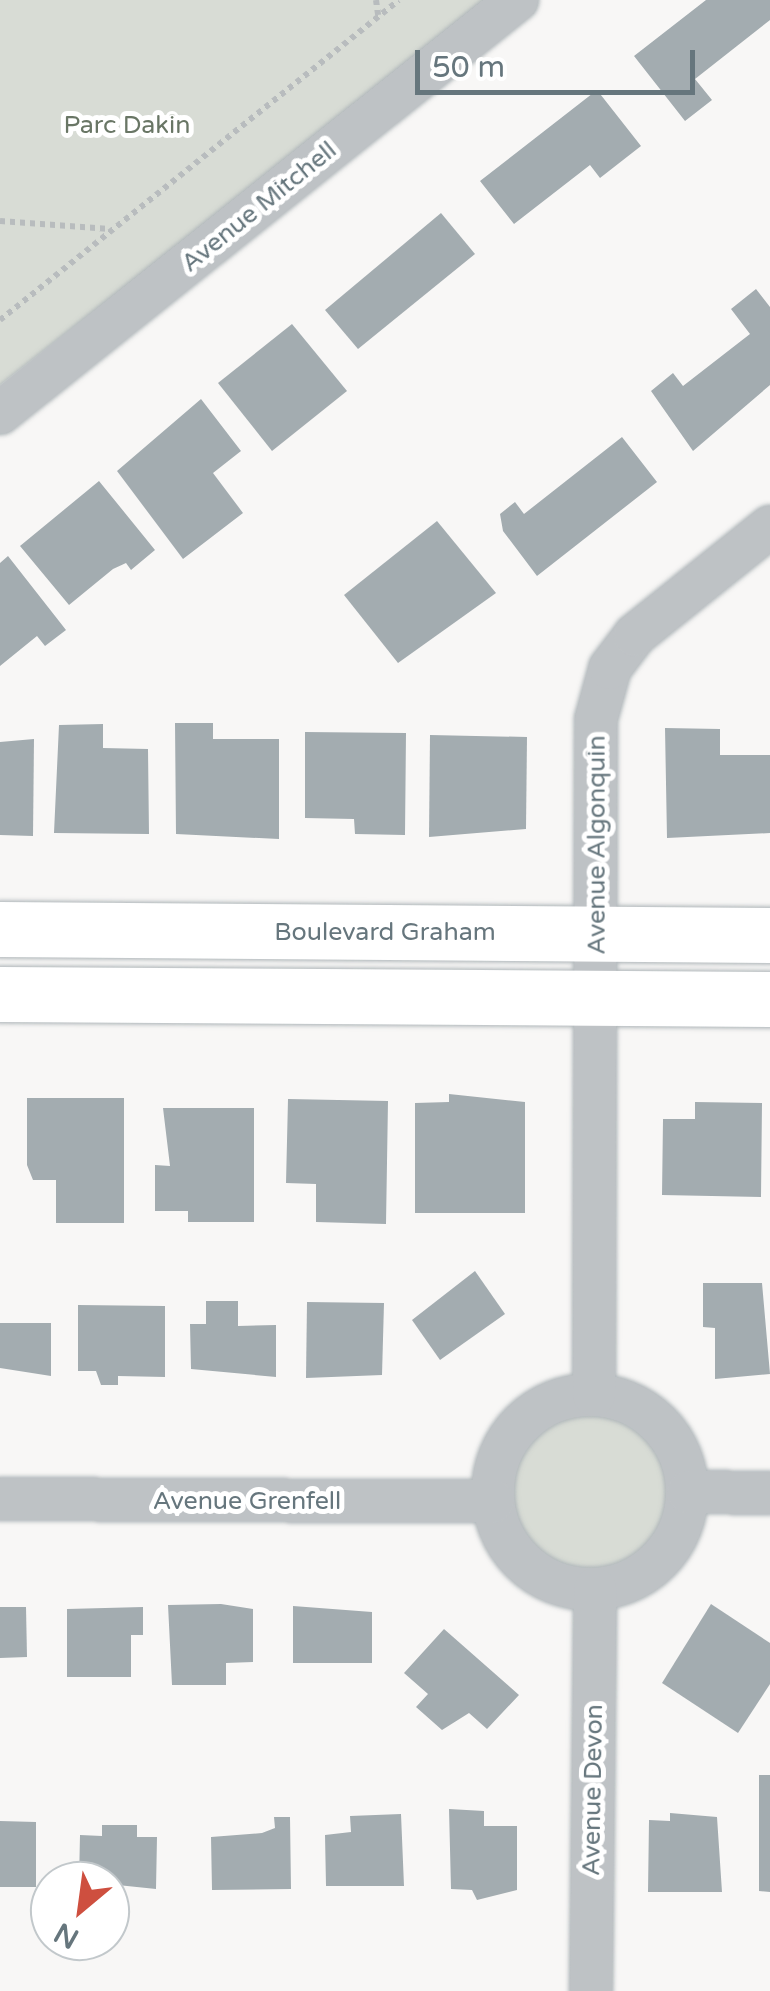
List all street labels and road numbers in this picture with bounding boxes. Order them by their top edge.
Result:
street label: Avenue Mitchell [175,135,343,279]
street label: Avenue Algonquin [582,735,612,955]
street label: Boulevard Graham [274,917,496,947]
street label: Avenue Grenfell [153,1486,341,1516]
street label: Avenue Devon [577,1704,609,1876]

